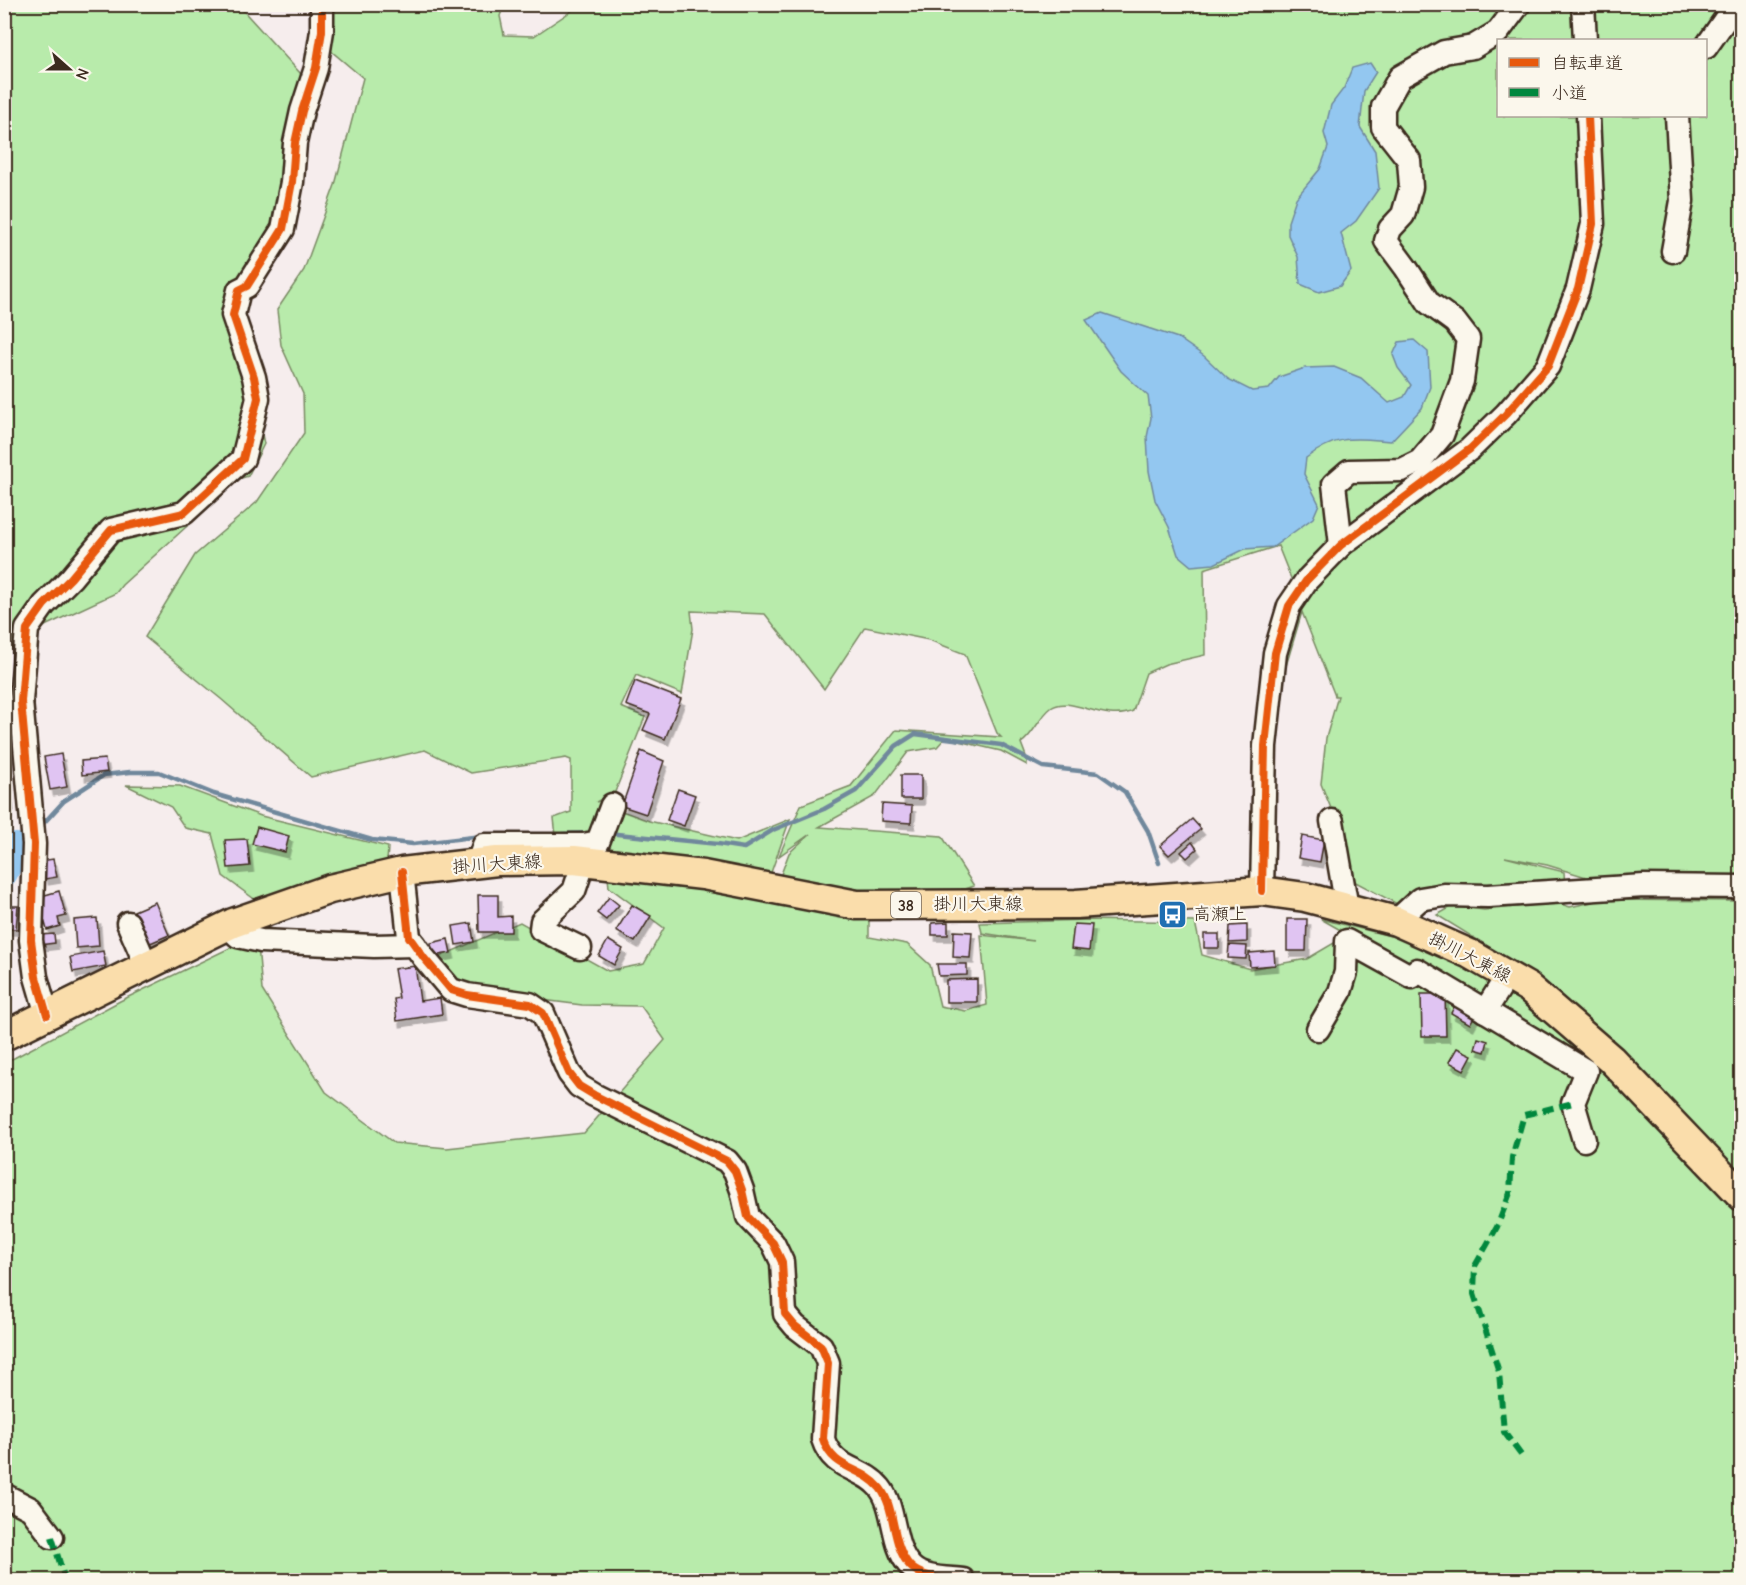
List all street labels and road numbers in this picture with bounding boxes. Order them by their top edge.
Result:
street label: 掛川大東線 [451,851,543,878]
road number: 38 [891,892,921,918]
street label: 掛川大東線 [933,894,1023,915]
street label: 掛川大東線 [1425,928,1515,987]

